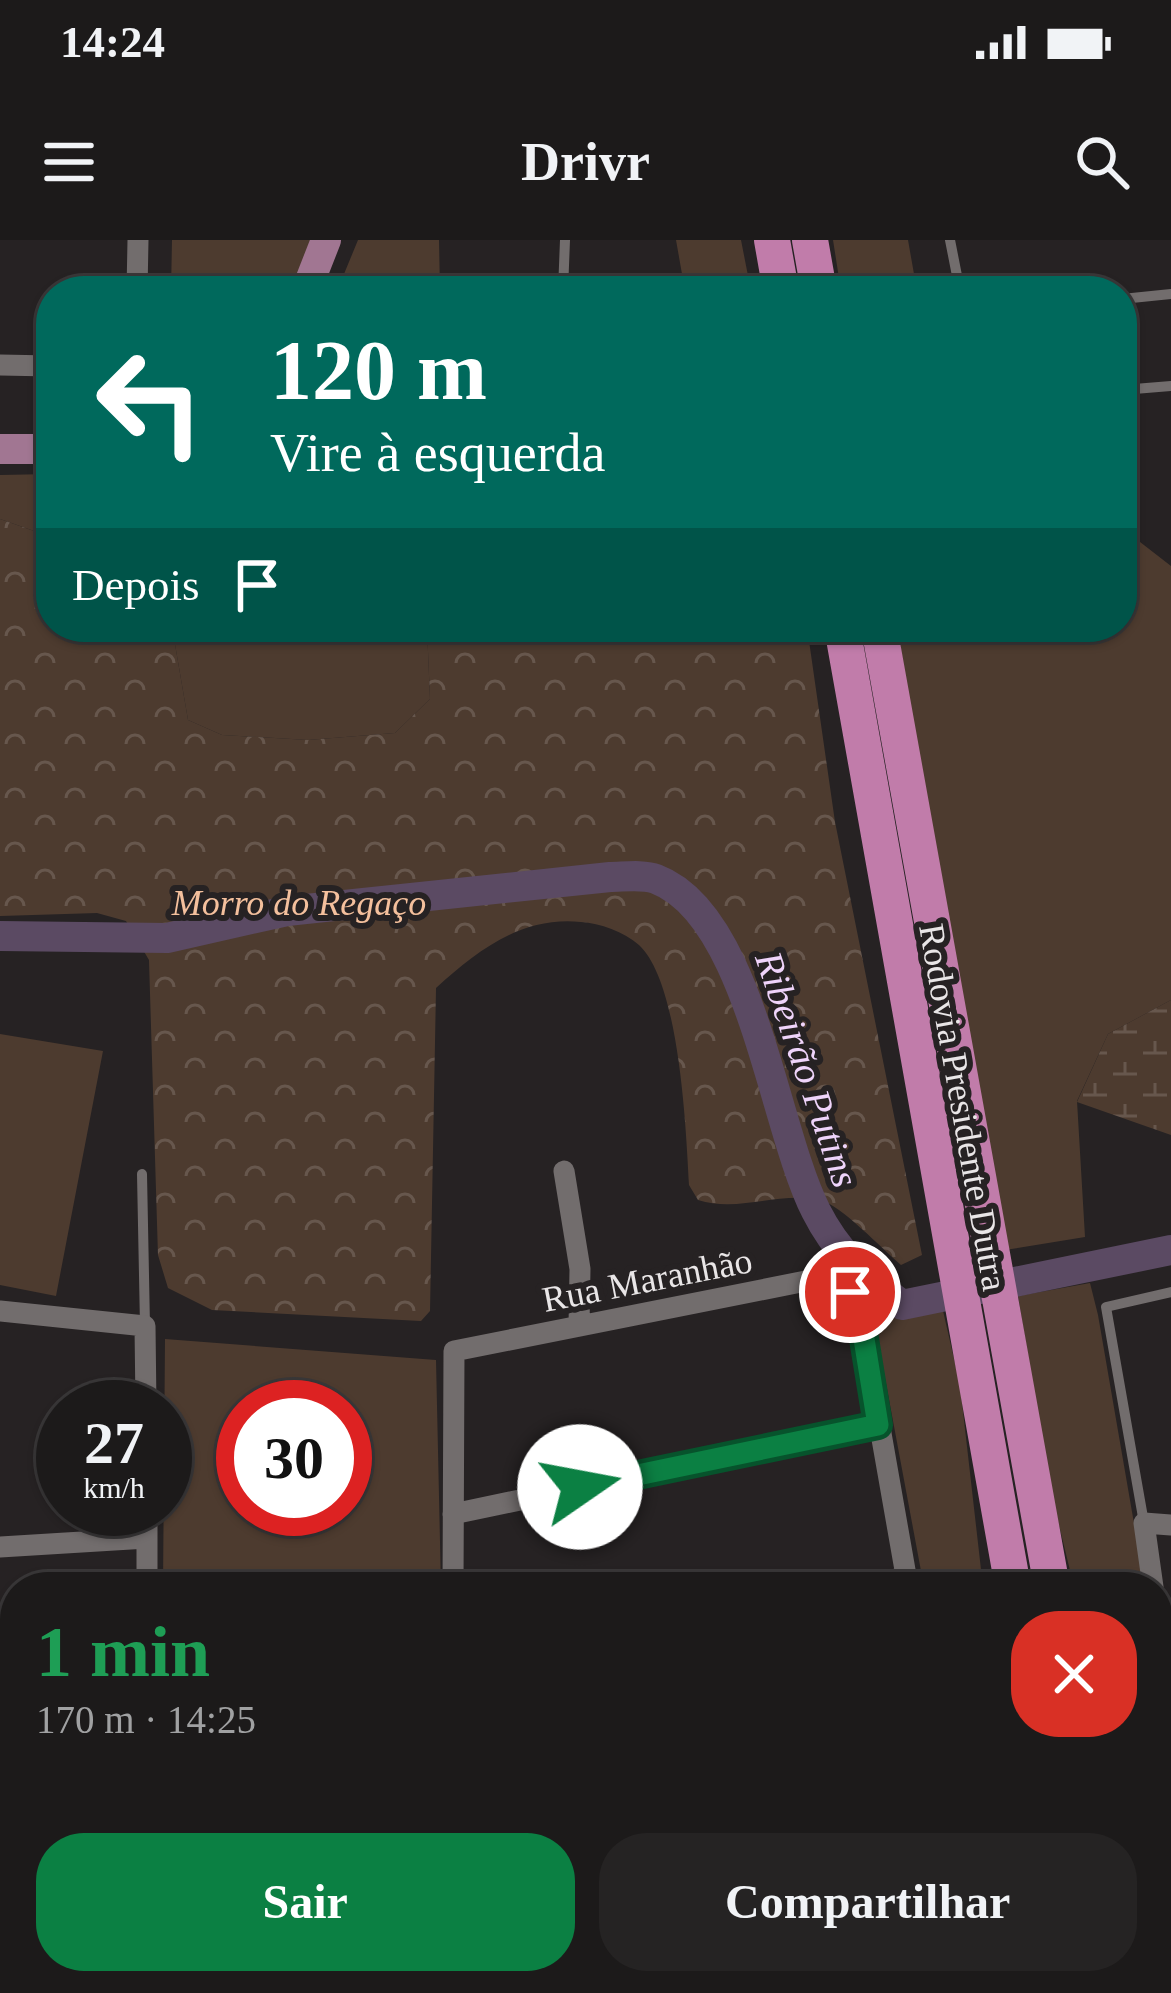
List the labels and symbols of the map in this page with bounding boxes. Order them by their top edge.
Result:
park label: Morro do Regaço [171,883,426,923]
street label: Rodovia Presidente Dutra [911,921,1015,1294]
water label: Ribeirão Putins [747,945,868,1192]
street label: Rua Maranhão [539,1240,756,1320]
pin [799,1241,901,1343]
speed limit sign: 30 [216,1380,372,1536]
position arrow [517,1424,643,1550]

